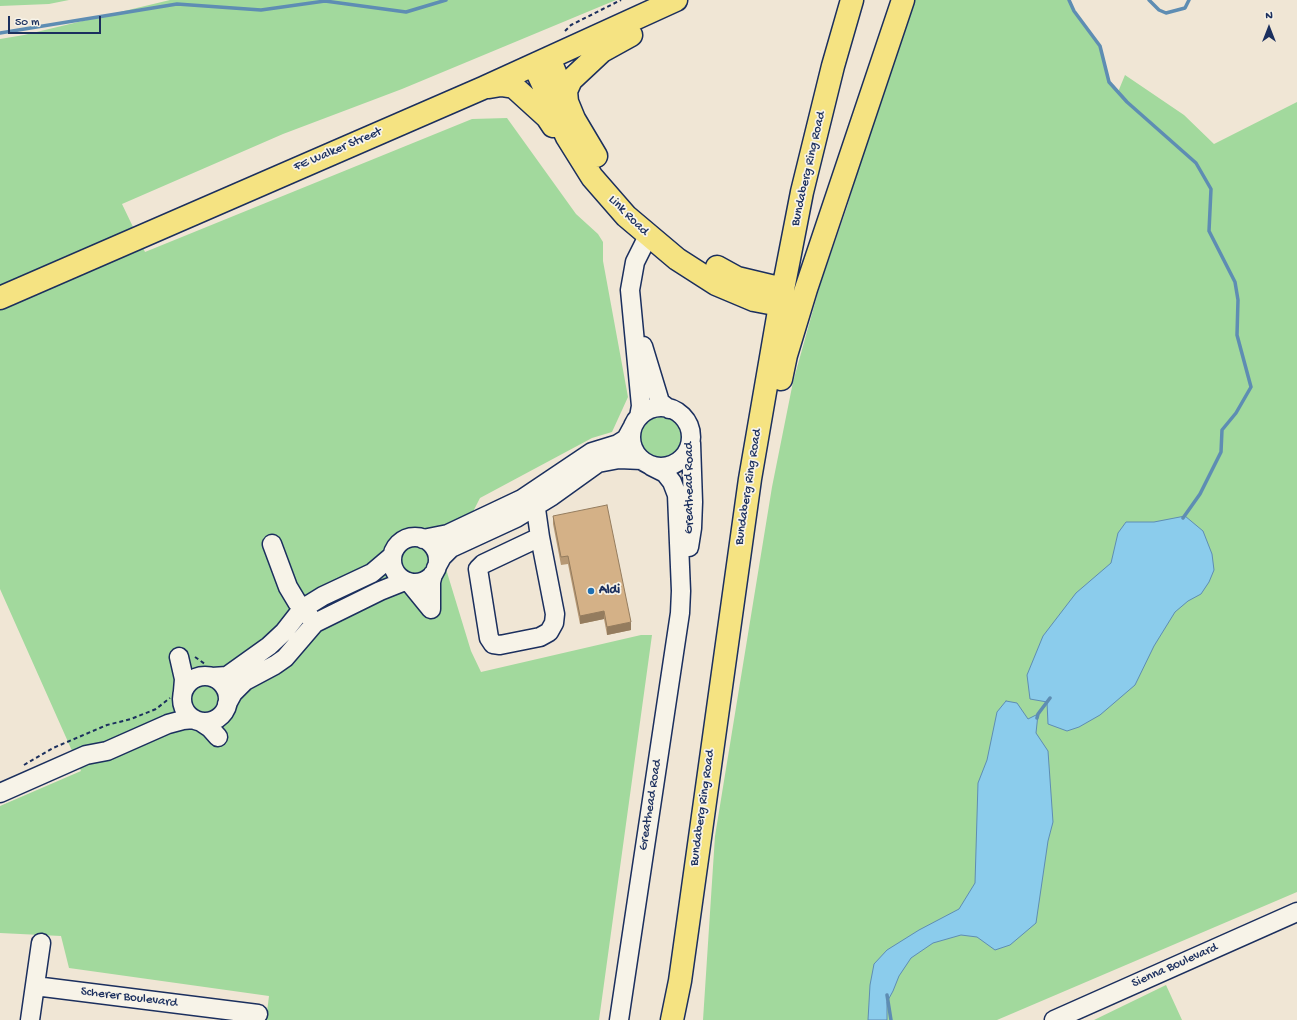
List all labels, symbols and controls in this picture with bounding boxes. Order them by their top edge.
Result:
scale bar [10,8,103,34]
north arrow [1249,8,1289,48]
text: N [1265,10,1273,22]
text: 50 m [15,16,40,30]
street label: Bundaberg Ring Road [788,110,830,228]
street label: FE Walker Street [292,124,384,176]
street label: Link Road [604,192,652,240]
street label: Bundaberg Ring Road [732,428,766,546]
street label: Greathead Road [682,442,698,534]
place label: Aldi [599,583,620,599]
marker: Aldi [586,586,596,596]
street label: Bundaberg Ring Road [687,749,719,867]
street label: Greathead Road [636,758,666,852]
street label: Sienna Boulevard [1130,940,1220,992]
street label: Scherer Boulevard [80,984,178,1012]

